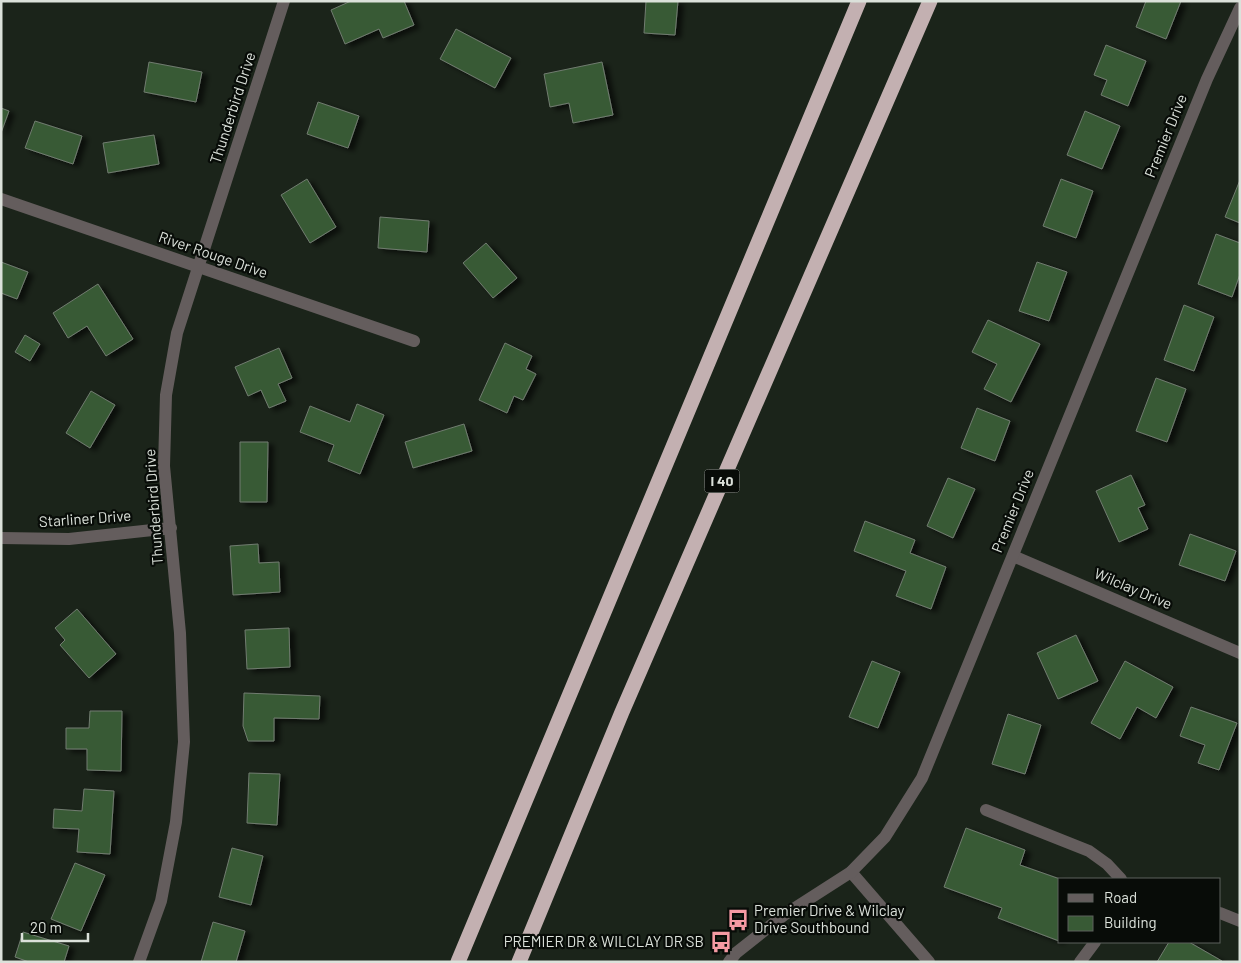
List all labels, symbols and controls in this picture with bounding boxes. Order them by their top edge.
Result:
street label: Thunderbird Drive [206,50,259,166]
street label: Premier Drive [1140,91,1190,180]
street label: River Rouge Drive [156,227,270,281]
street label: Thunderbird Drive [140,448,166,566]
street label: Premier Drive [987,466,1037,555]
road number: I 40 [704,470,740,492]
street label: Starliner Drive [38,506,132,530]
street label: Wilclay Drive [1092,564,1175,613]
legend [1058,878,1221,943]
text: Road [1104,888,1137,906]
place label: Premier Drive & Wilclay Drive Southbound [754,901,905,936]
bus stop icon: Premier Drive & Wilclay Drive Southbound [725,907,751,933]
scale bar [22,910,89,942]
text: Building [1104,913,1157,931]
text: 20 m [30,918,62,936]
bus stop icon: PREMIER DR & WILCLAY DR SB [708,929,734,955]
place label: PREMIER DR & WILCLAY DR SB [504,932,704,950]

